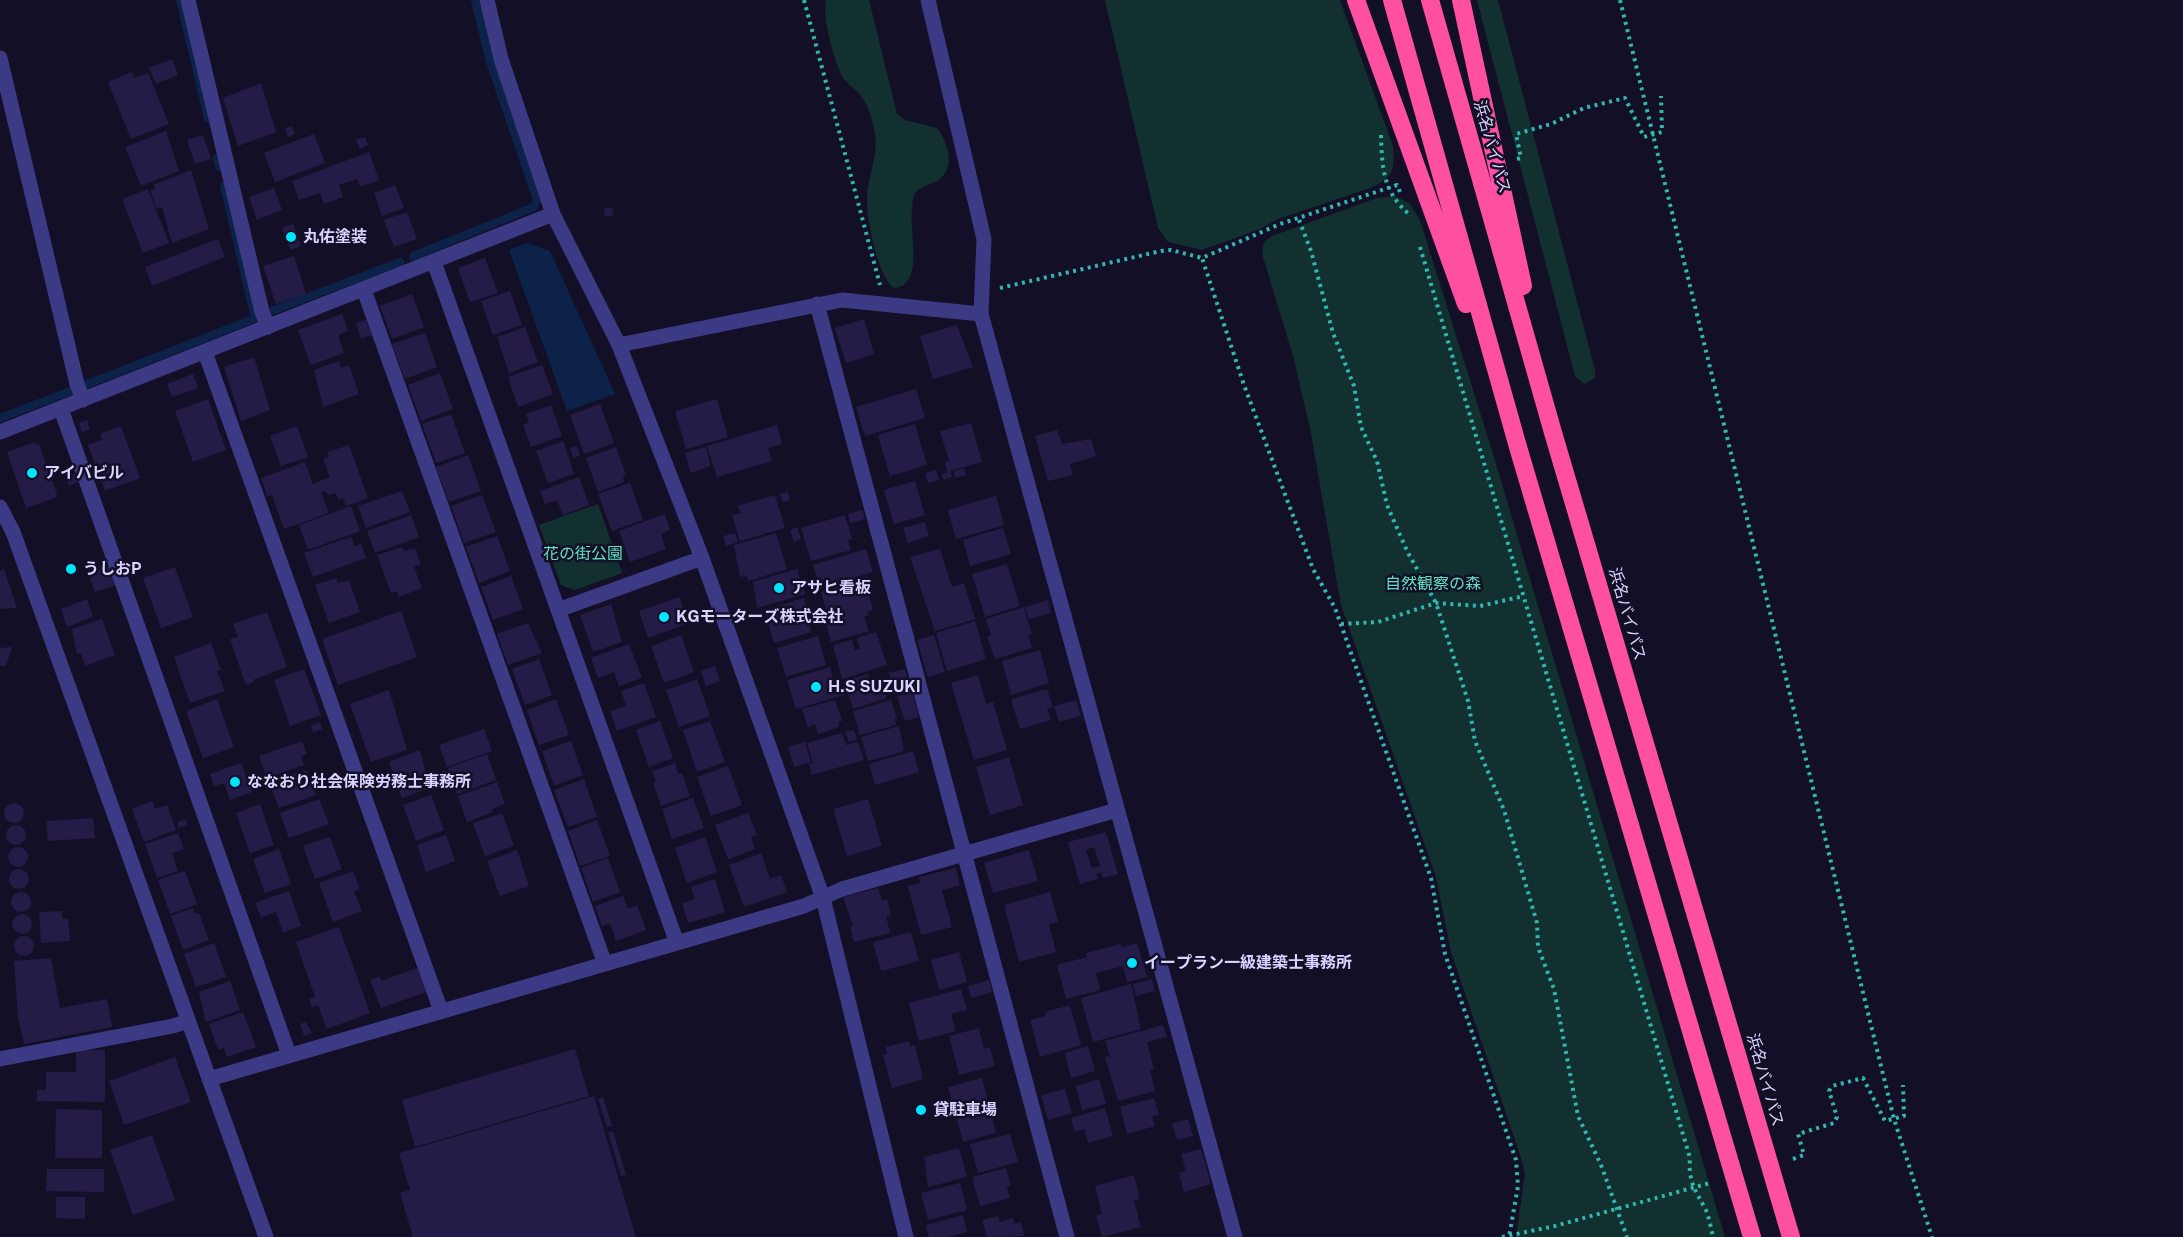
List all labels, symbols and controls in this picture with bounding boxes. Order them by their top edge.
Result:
street label: 浜名バイパス [1470,98,1514,196]
place label: 丸佑塗装 [303,227,367,247]
marker: 丸佑塗装 [284,230,298,244]
place label: アイバビル [44,463,124,483]
marker: アイバビル [25,466,39,480]
park label: 花の街公園 [543,544,623,564]
place label: うしおP [83,559,141,579]
marker: うしおP [64,562,78,576]
street label: 浜名バイパス [1605,565,1649,663]
park label: 自然観察の森 [1385,574,1481,594]
place label: アサヒ看板 [791,578,871,598]
marker: アサヒ看板 [772,581,786,595]
place label: KGモーターズ株式会社 [676,607,844,627]
marker: KGモーターズ株式会社 [657,610,671,624]
place label: H.S SUZUKI [828,677,921,697]
marker: H.S SUZUKI [809,680,823,694]
place label: ななおり社会保険労務士事務所 [247,772,471,792]
marker: ななおり社会保険労務士事務所 [228,775,242,789]
place label: イープラン一級建築士事務所 [1144,953,1352,973]
marker: イープラン一級建築士事務所 [1125,956,1139,970]
street label: 浜名バイパス [1743,1031,1787,1129]
place label: 貸駐車場 [933,1100,997,1120]
marker: 貸駐車場 [914,1103,928,1117]

